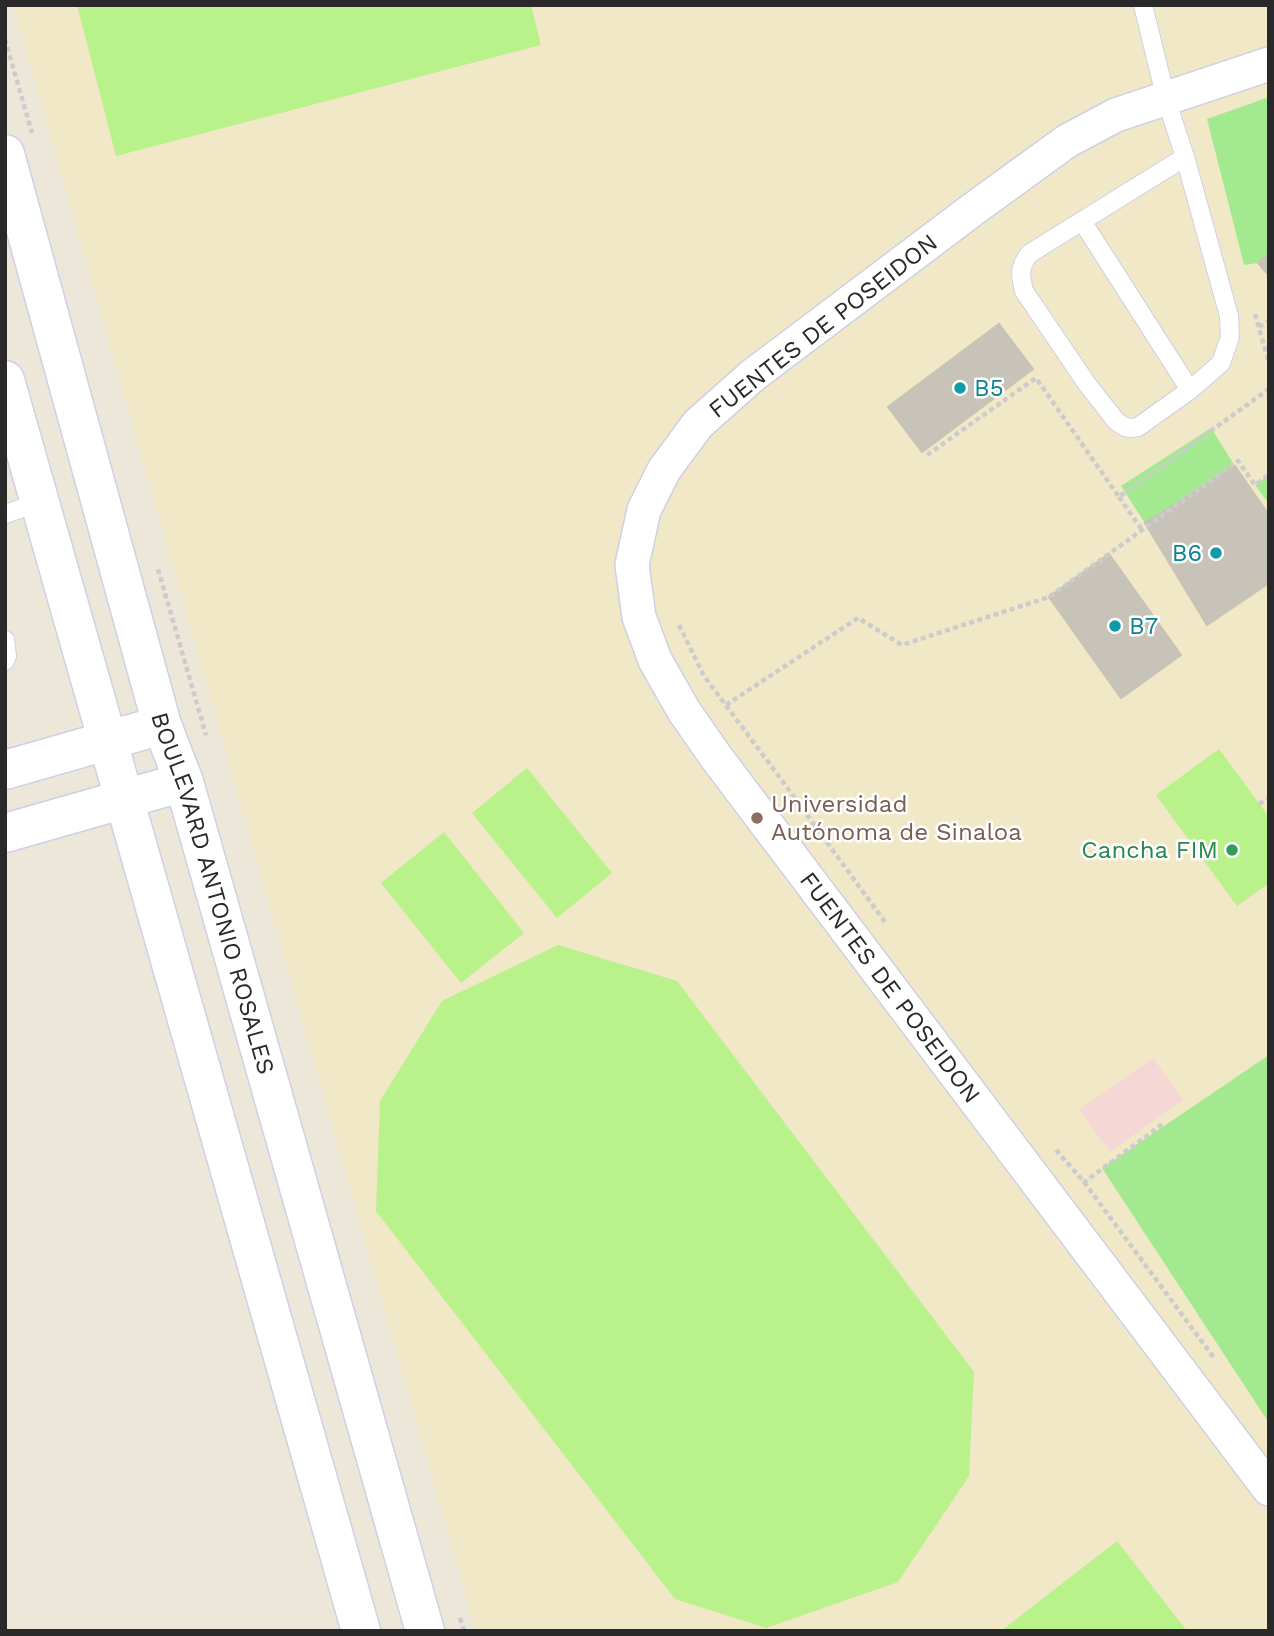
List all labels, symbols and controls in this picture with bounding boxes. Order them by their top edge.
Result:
street label: FUENTES DE POSEIDON [703,228,943,424]
place label: B5 [974,374,1004,402]
marker: B5 [952,380,968,396]
place label: B6 [1172,539,1202,567]
marker: B6 [1208,545,1224,561]
place label: B7 [1129,612,1158,640]
marker: B7 [1107,618,1123,634]
street label: BOULEVARD ANTONIO ROSALES [145,709,280,1077]
place label: Universidad Autónoma de Sinaloa [771,790,1022,846]
marker: Universidad Autónoma de Sinaloa [749,810,765,826]
place label: Cancha FIM [1081,836,1218,864]
marker: Cancha FIM [1224,842,1240,858]
street label: FUENTES DE POSEIDON [794,866,986,1108]

